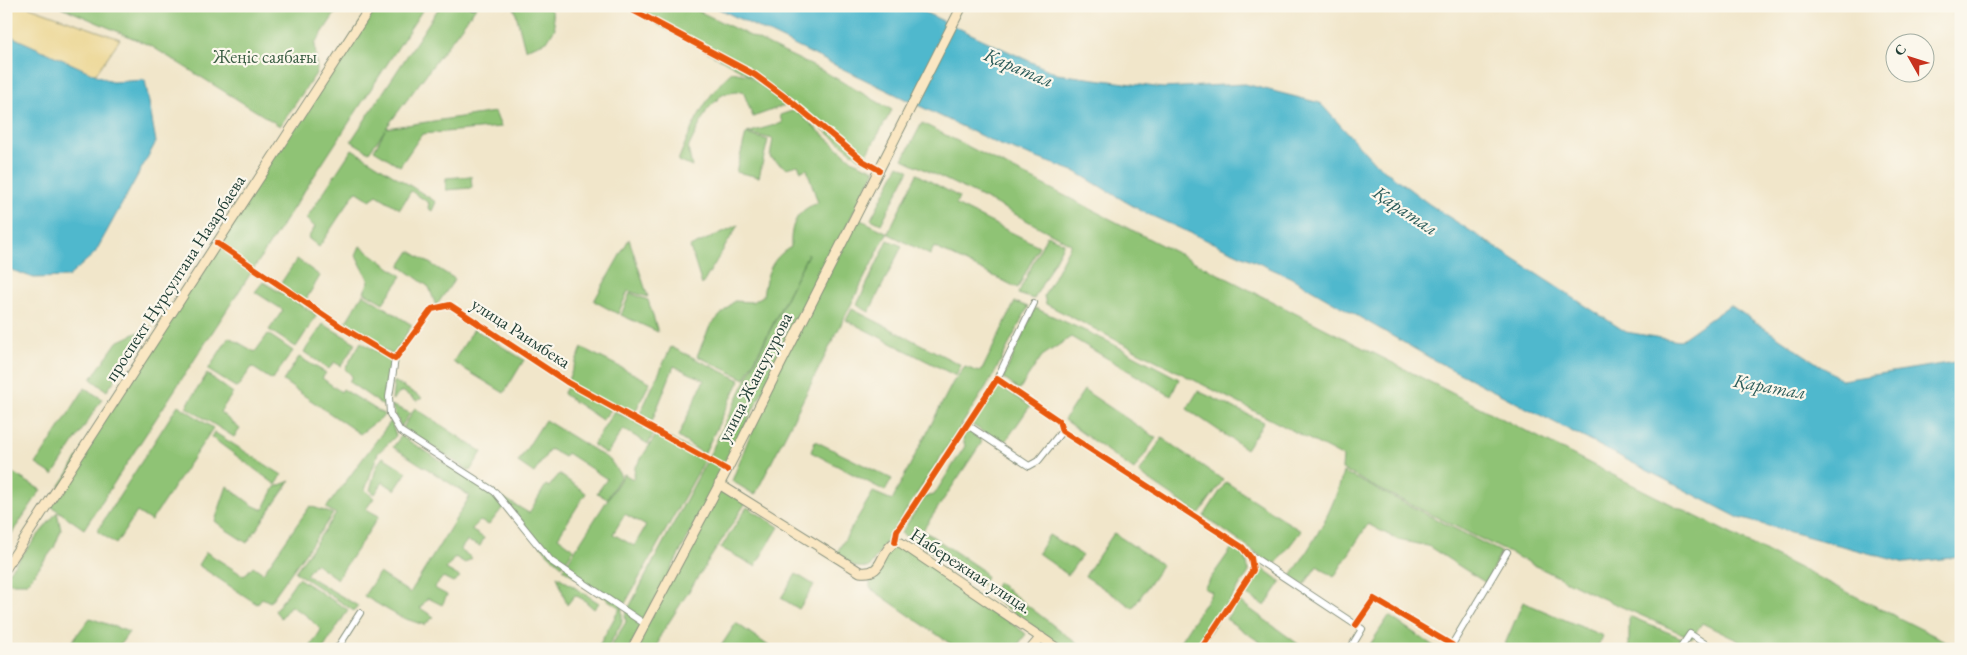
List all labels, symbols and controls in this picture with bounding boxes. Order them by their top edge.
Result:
north arrow [1884,32,1934,82]
text: С [1890,40,1910,59]
water label: Қаратал [979,41,1057,93]
park label: Жеңіс саябағы [212,45,317,68]
street label: проспект Нурсултана Назарбаева [99,169,251,385]
water label: Қаратал [1368,179,1443,241]
street label: улица Раимбека [467,292,576,374]
street label: улица Жансугурова [712,308,797,445]
water label: Қаратал [1731,368,1808,405]
street label: Набережная улица. [906,523,1036,618]

